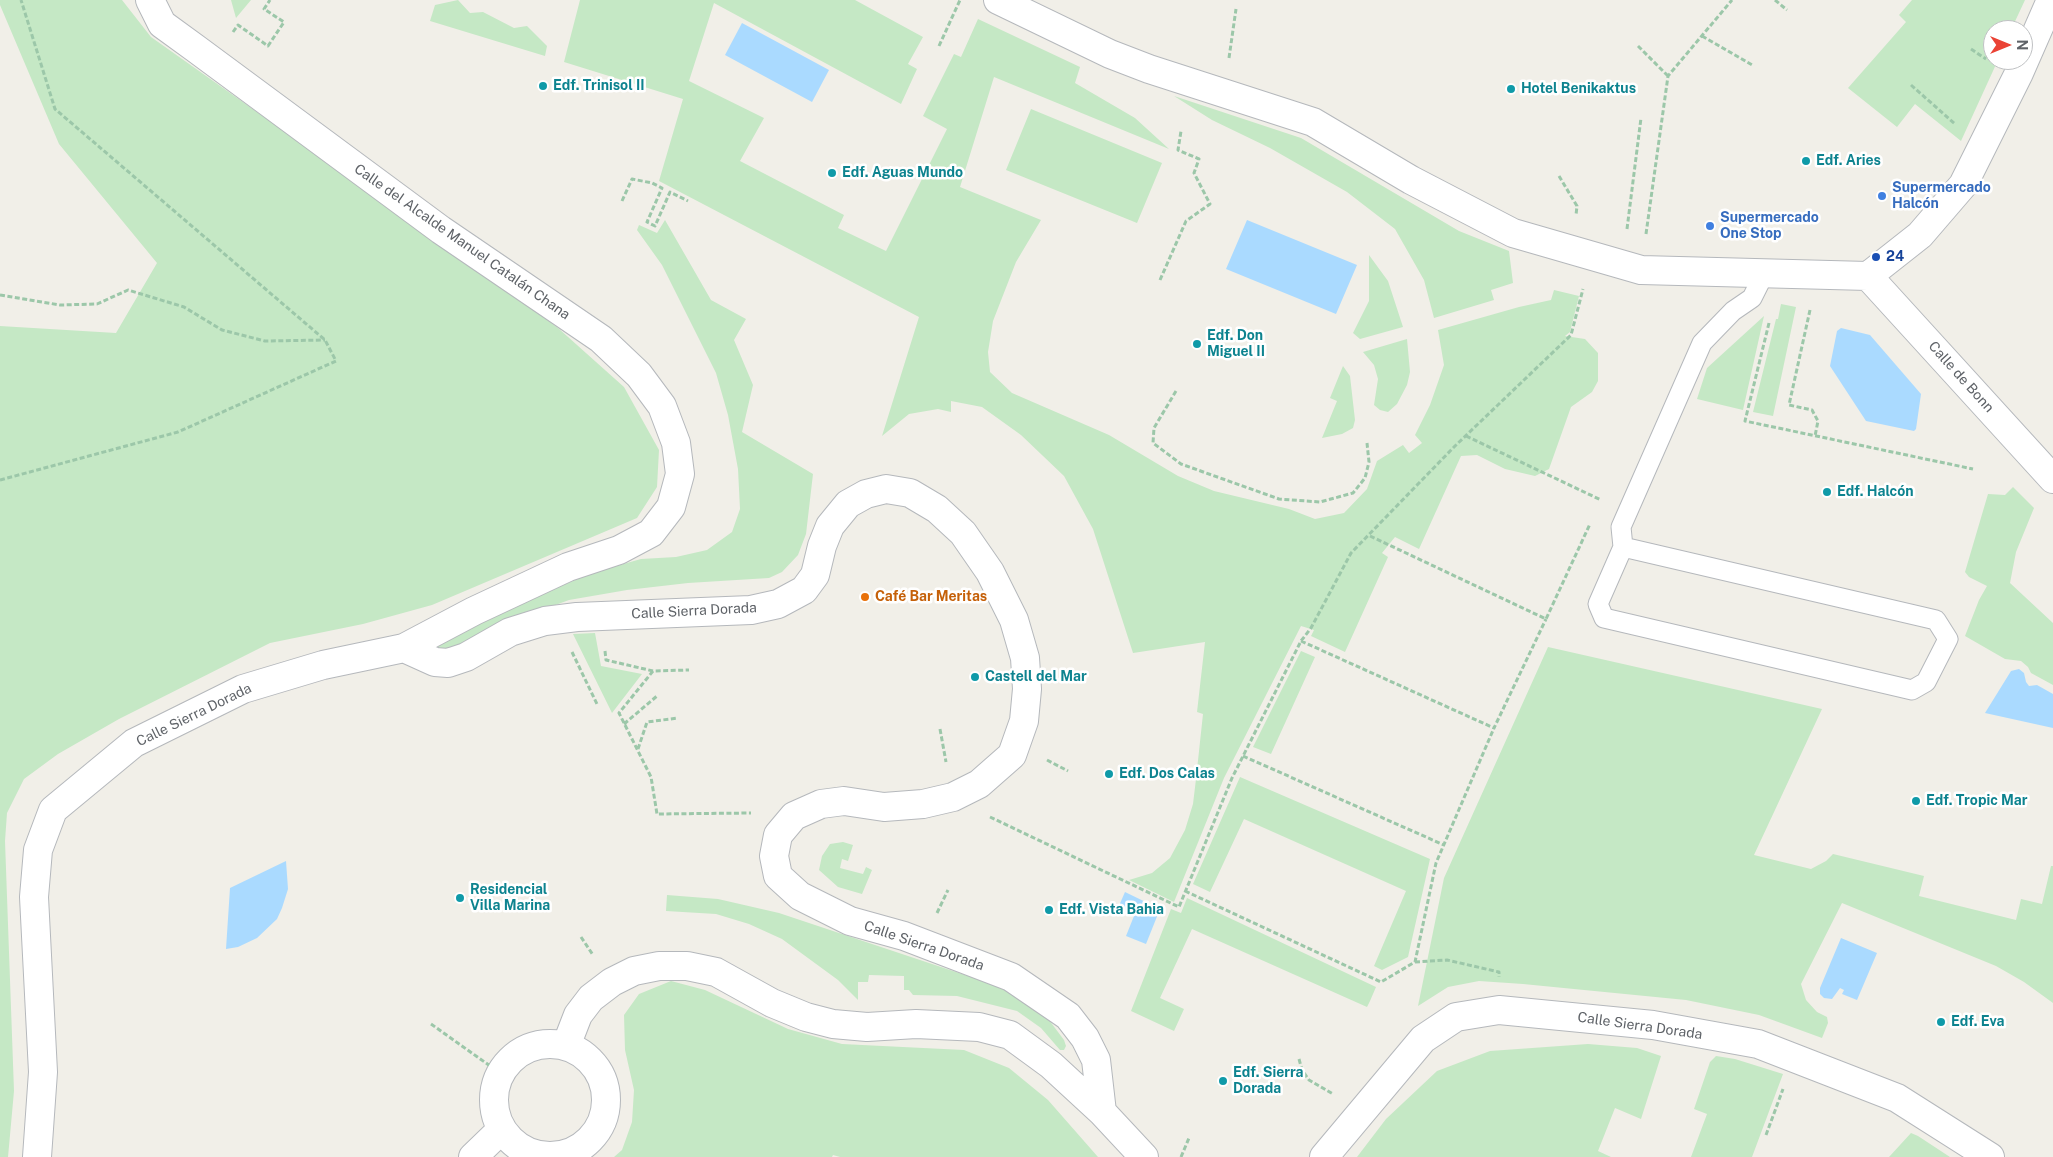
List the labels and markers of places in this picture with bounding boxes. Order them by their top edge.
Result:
place label: Edf. Trinisol II [553,78,645,94]
marker: Edf. Trinisol II [537,80,549,92]
place label: Hotel Benikaktus [1521,81,1636,97]
marker: Hotel Benikaktus [1505,83,1517,95]
place label: Edf. Aries [1816,153,1881,169]
marker: Edf. Aries [1800,155,1812,167]
place label: Edf. Aguas Mundo [842,165,963,181]
marker: Edf. Aguas Mundo [826,167,838,179]
place label: Supermercado Halcón [1892,180,1991,212]
marker: Supermercado Halcón [1876,190,1888,202]
place label: Supermercado One Stop [1720,210,1819,242]
marker: Supermercado One Stop [1704,220,1716,232]
place label: 24 [1886,249,1904,265]
marker: 24 [1870,251,1882,263]
place label: Edf. Don Miguel II [1207,328,1265,361]
marker: Edf. Don Miguel II [1191,338,1203,350]
place label: Edf. Halcón [1837,484,1914,500]
marker: Edf. Halcón [1821,486,1833,498]
place label: Café Bar Meritas [875,589,987,605]
marker: Café Bar Meritas [859,591,871,603]
place label: Castell del Mar [985,669,1087,685]
marker: Castell del Mar [969,671,981,683]
place label: Edf. Dos Calas [1119,766,1215,782]
marker: Edf. Dos Calas [1103,768,1115,780]
place label: Edf. Tropic Mar [1926,793,2027,809]
marker: Edf. Tropic Mar [1910,795,1922,807]
place label: Residencial Villa Marina [470,882,550,914]
marker: Residencial Villa Marina [454,892,466,904]
place label: Edf. Vista Bahia [1059,902,1164,918]
marker: Edf. Vista Bahia [1043,904,1055,916]
place label: Edf. Eva [1951,1014,2004,1030]
marker: Edf. Eva [1935,1016,1947,1028]
place label: Edf. Sierra Dorada [1233,1065,1304,1098]
marker: Edf. Sierra Dorada [1217,1075,1229,1087]

